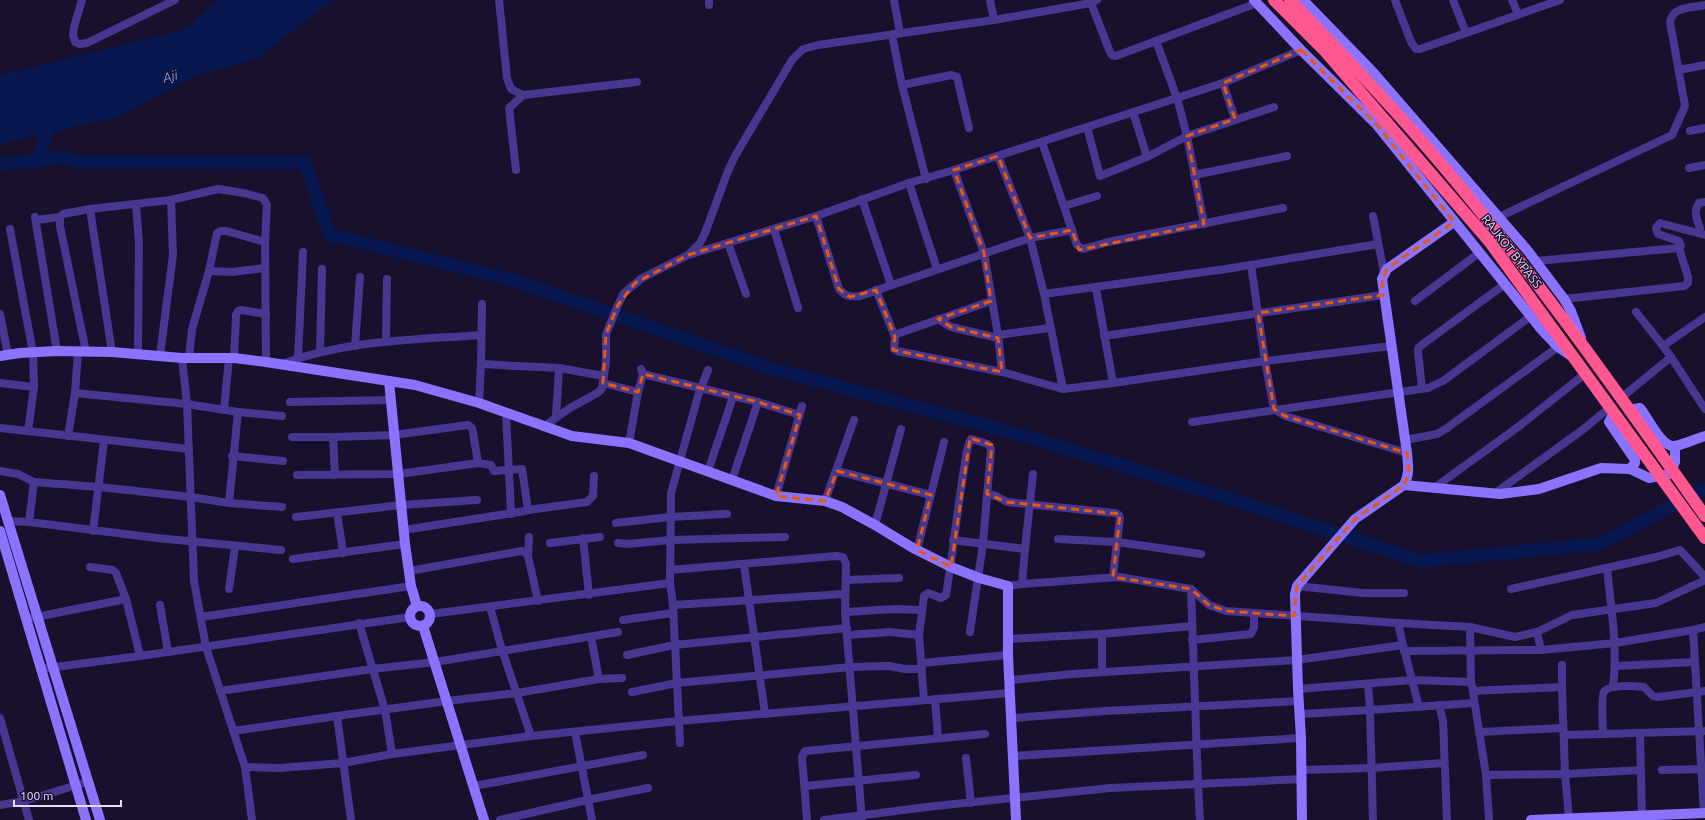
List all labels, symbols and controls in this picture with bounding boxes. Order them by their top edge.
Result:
water label: Aji [160,67,180,85]
street label: RAJKOT BYPASS [1479,212,1545,290]
scale bar [14,782,121,808]
text: 100 m [20,789,53,802]

